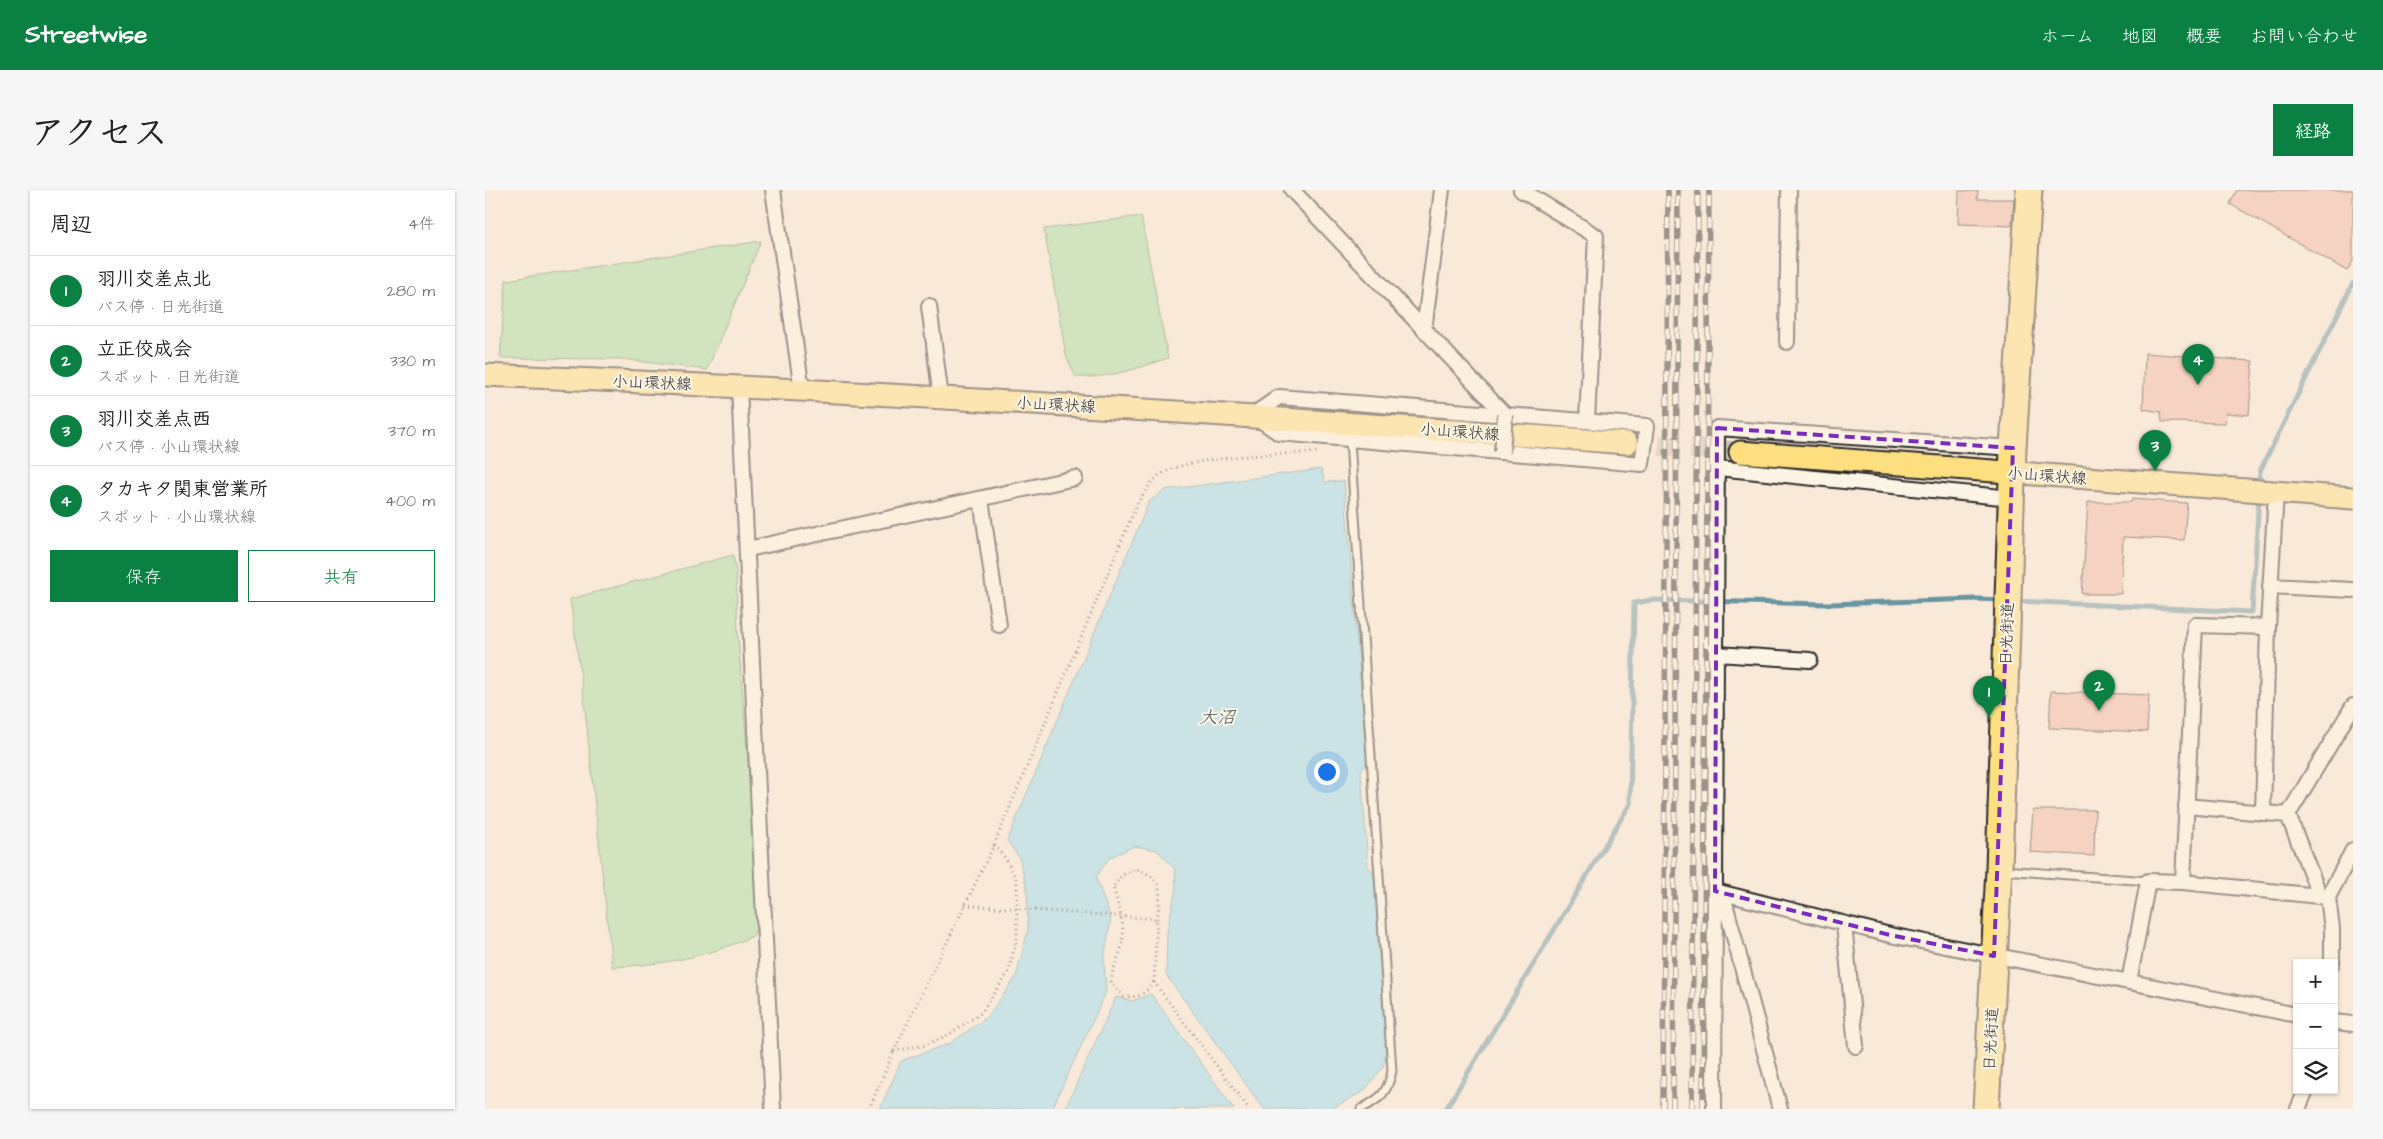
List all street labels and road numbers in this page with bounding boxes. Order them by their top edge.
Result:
street label: 小山環状線 [612,371,692,395]
street label: 小山環状線 [1015,392,1096,418]
street label: 小山環状線 [1419,418,1501,446]
street label: 小山環状線 [2006,462,2088,490]
street label: 日光街道 [1995,602,2019,666]
street label: 日光街道 [1978,1007,2004,1072]

